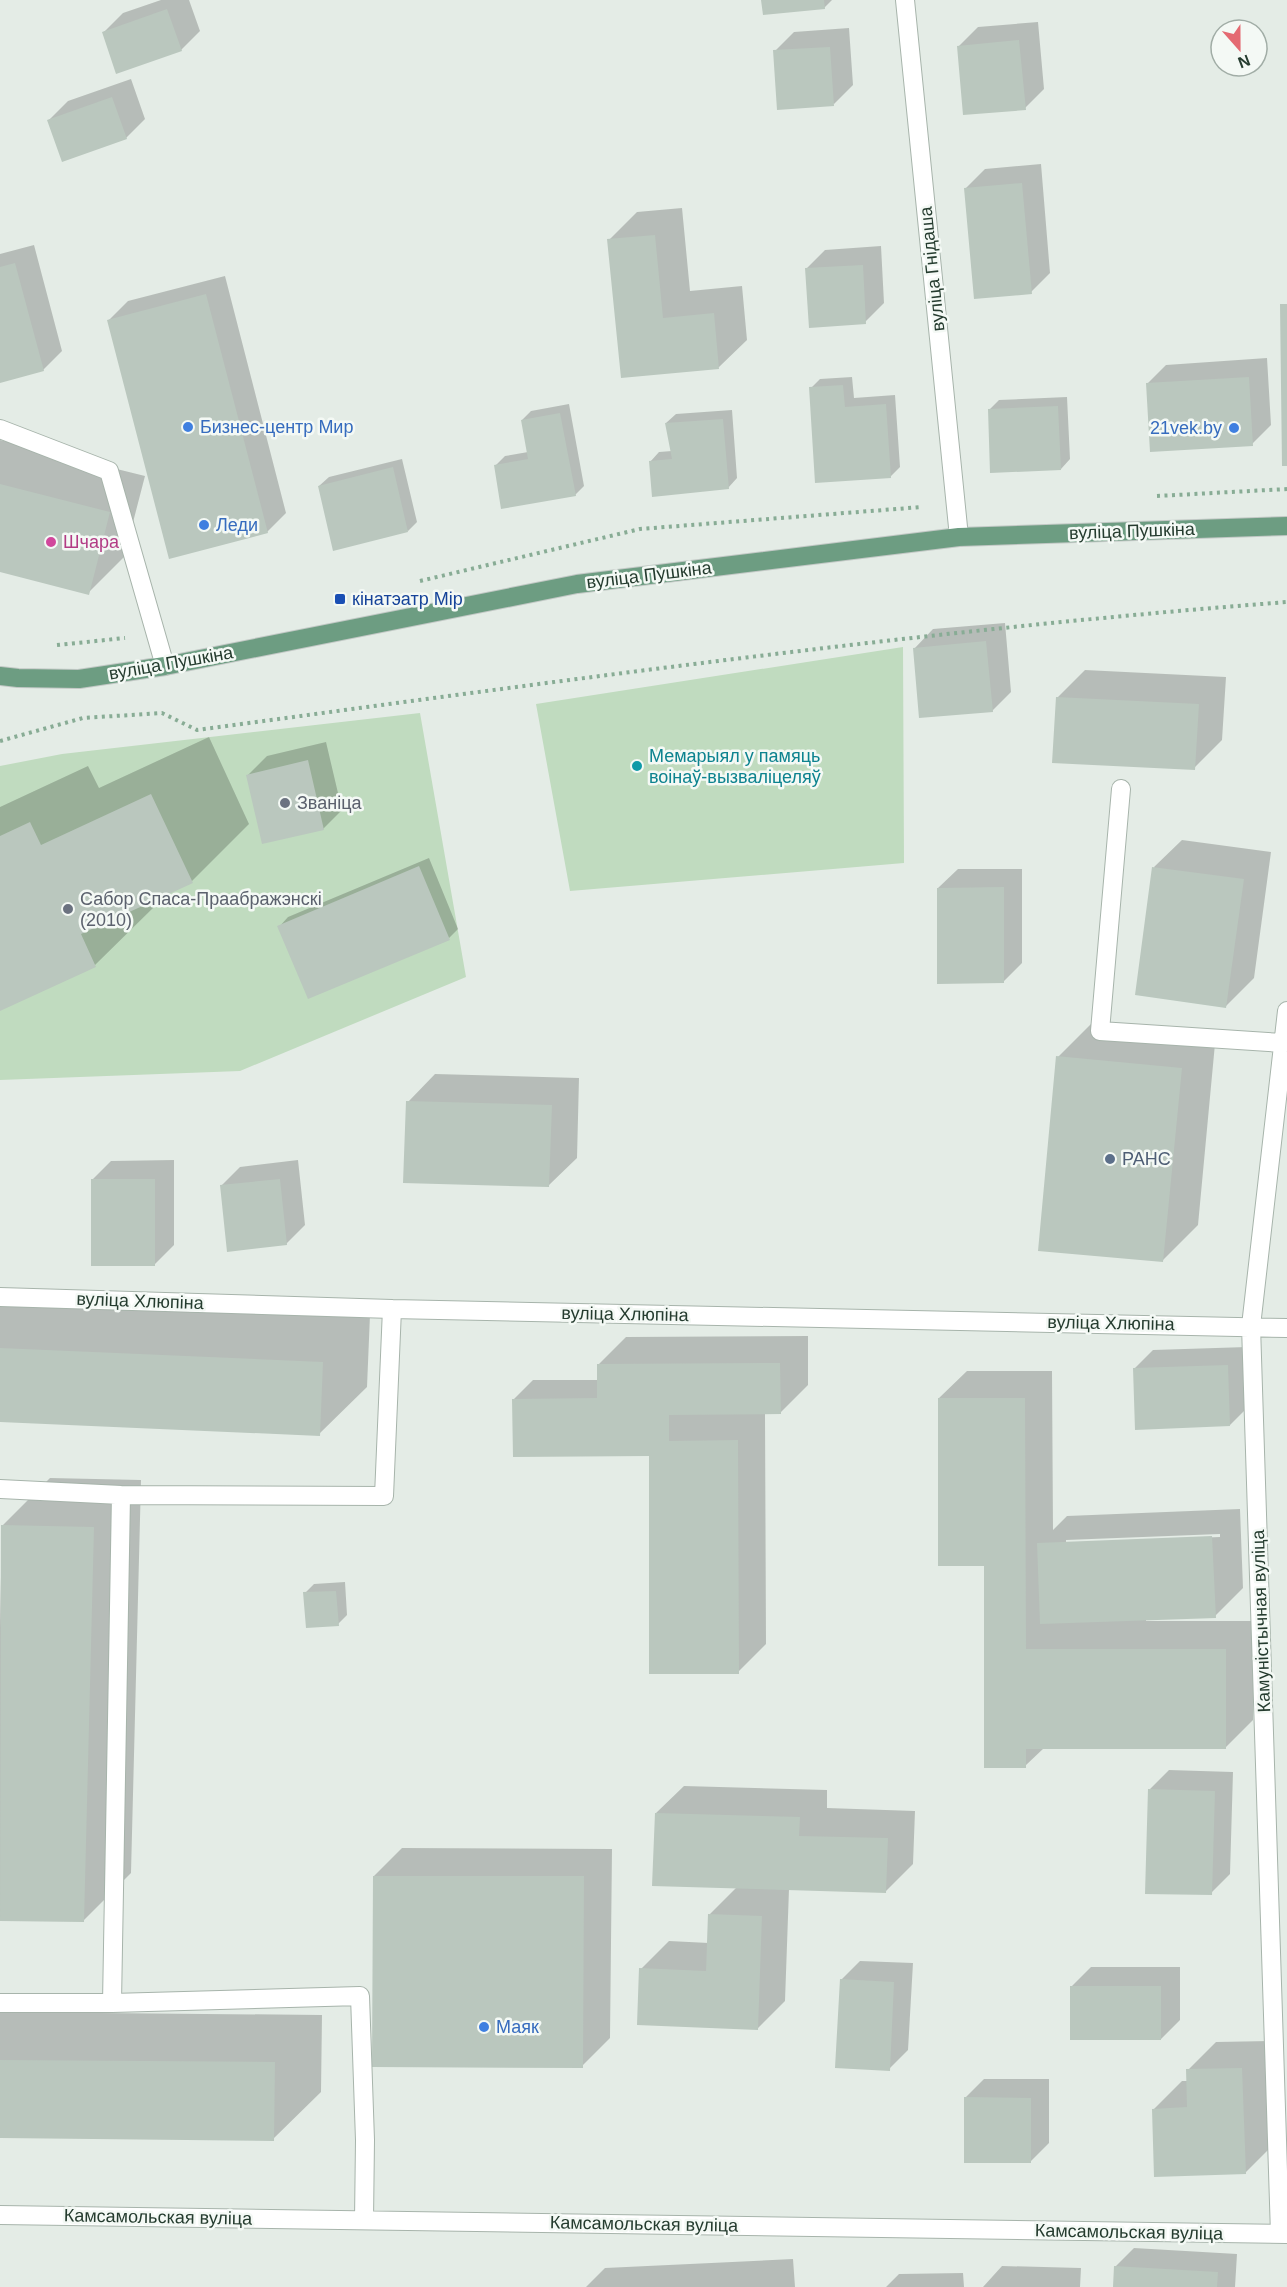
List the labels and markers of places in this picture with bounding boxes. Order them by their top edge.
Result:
place label: Бизнес-центр Мир [200,417,353,437]
place label: 21vek.by [1150,418,1222,438]
marker: Бизнес-центр Мир [181,420,195,434]
marker: 21vek.by [1227,421,1241,435]
place label: Леди [216,515,258,535]
marker: Леди [197,518,211,532]
place label: Шчара [63,532,120,552]
marker: Шчара [44,535,58,549]
place label: кінатэатр Мір [352,589,463,609]
marker: кінатэатр Мір [333,592,347,606]
place label: Мемарыял у памяць воінаў-вызваліцеляў [649,746,821,787]
marker: Мемарыял у памяць воінаў-вызваліцеляў [630,759,644,773]
place label: Званіца [297,793,362,813]
marker: Званіца [278,796,292,810]
place label: Сабор Спаса-Праабражэнскі (2010) [80,889,322,930]
marker: Сабор Спаса-Праабражэнскі (2010) [61,902,75,916]
place label: РАНС [1122,1149,1171,1169]
marker: РАНС [1103,1152,1117,1166]
place label: Маяк [496,2017,539,2037]
marker: Маяк [477,2020,491,2034]

